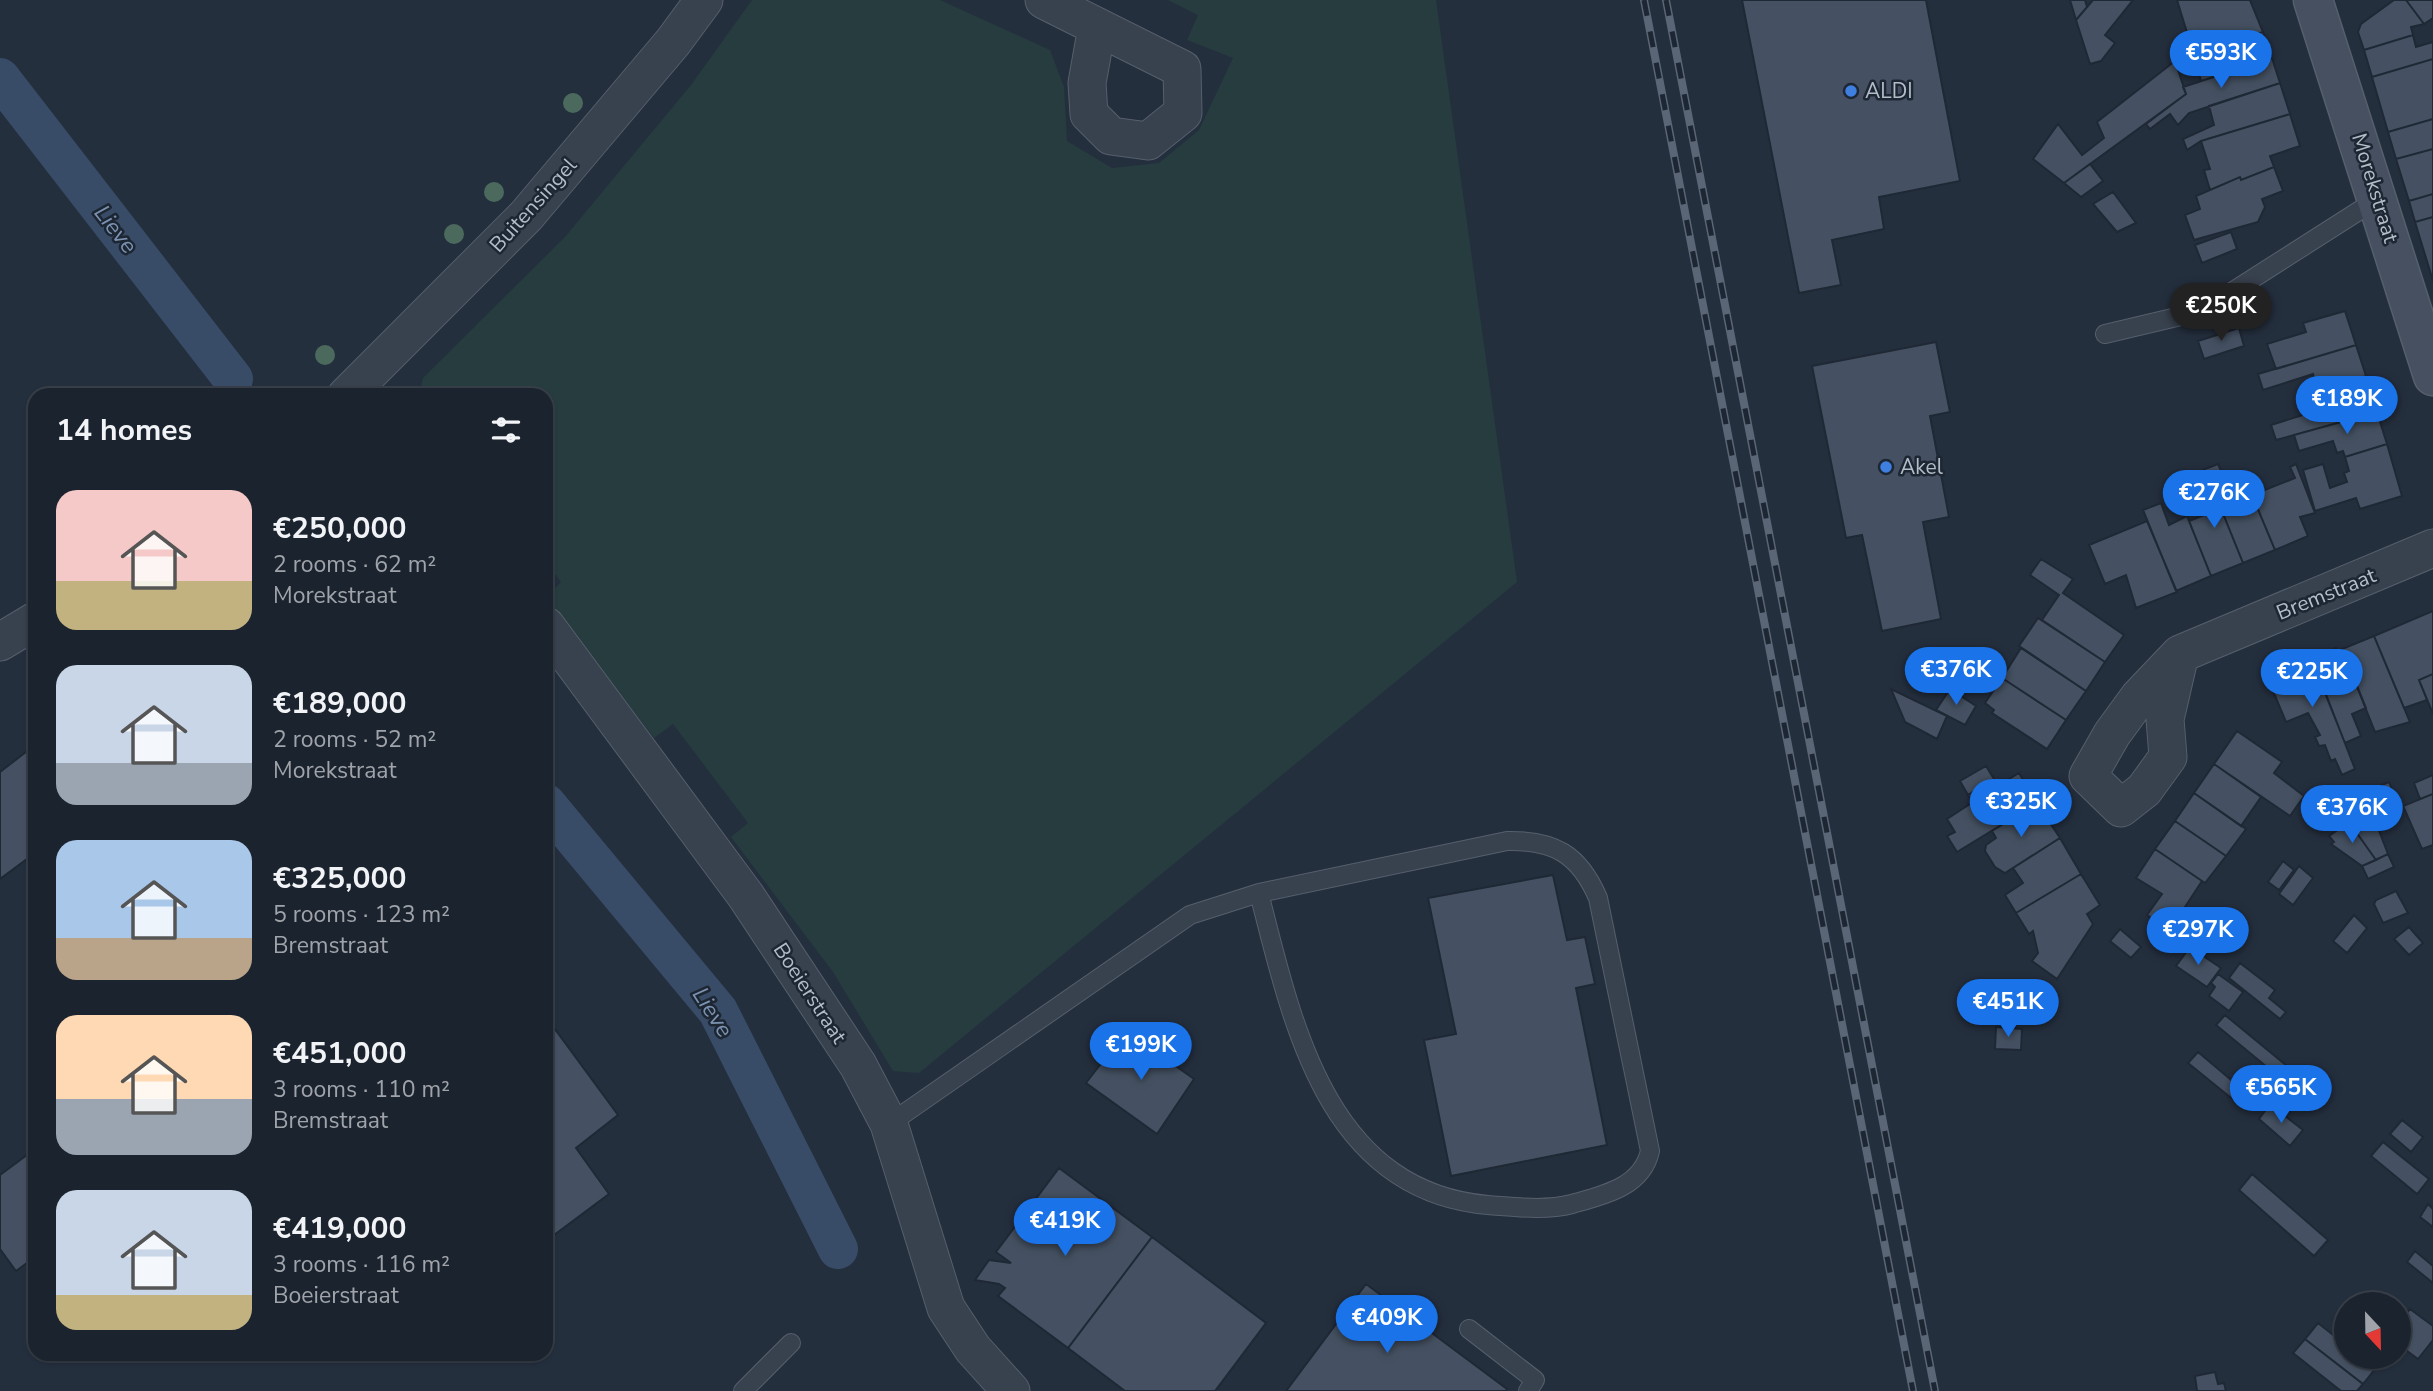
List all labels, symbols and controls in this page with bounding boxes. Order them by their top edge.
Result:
pin: €593K [2172,31,2270,90]
text: €593K [2186,37,2256,68]
place label: ALDI [1865,77,1913,105]
marker: ALDI [1843,83,1859,99]
street label: Morekstraat [2345,130,2405,247]
street label: Buitensingel [483,151,583,258]
water label: Lieve [87,199,144,260]
pin: €250K [2172,284,2270,343]
text: €250K [2186,290,2256,321]
pin: €189K [2298,376,2396,436]
text: €189K [2312,383,2382,414]
text: 14 homes [56,410,192,451]
icon: filters [487,411,525,449]
place label: Akel [1900,453,1944,481]
marker: Akel [1878,459,1894,475]
pin: €276K [2165,470,2263,530]
text: €276K [2179,477,2249,508]
text: €250,000 [273,508,406,549]
icon: home [112,518,196,602]
text: 2 rooms · 62 m² [273,549,436,580]
street label: Bremstraat [2272,561,2381,627]
text: Morekstraat [273,580,397,611]
pin: €376K [1907,648,2005,707]
pin: €225K [2263,650,2361,709]
text: €376K [1921,654,1991,685]
text: €225K [2277,656,2347,687]
text: €189,000 [273,683,406,724]
icon: home [112,693,196,777]
text: 2 rooms · 52 m² [273,724,436,755]
text: Morekstraat [273,755,397,786]
pin: €325K [1972,780,2070,839]
text: €325K [1986,786,2056,817]
pin: €376K [2303,786,2401,845]
text: €376K [2317,792,2387,823]
text: €325,000 [273,858,406,899]
icon: home [112,868,196,952]
text: 5 rooms · 123 m² [273,899,450,930]
pin: €297K [2149,908,2247,967]
text: €297K [2163,914,2233,945]
text: Bremstraat [273,930,388,961]
street label: Boeierstraat [767,937,853,1049]
pin: €451K [1959,979,2057,1039]
water label: Lieve [685,981,740,1043]
text: €451K [1973,986,2043,1017]
pin: €199K [1092,1023,1190,1082]
text: €199K [1106,1029,1176,1060]
text: €451,000 [273,1033,406,1074]
icon: home [112,1043,196,1127]
pin: €565K [2232,1066,2330,1125]
text: €565K [2246,1072,2316,1103]
text: 3 rooms · 110 m² [273,1074,450,1105]
text: Bremstraat [273,1105,388,1136]
pin: €419K [1016,1198,1114,1258]
text: €419K [1030,1205,1100,1236]
text: €419,000 [273,1208,406,1249]
icon: home [112,1218,196,1302]
text: 3 rooms · 116 m² [273,1249,450,1280]
text: Boeierstraat [273,1280,399,1311]
north arrow [2334,1292,2412,1368]
map controls [2334,1292,2411,1369]
pin: €409K [1338,1296,1436,1355]
text: €409K [1352,1302,1422,1333]

